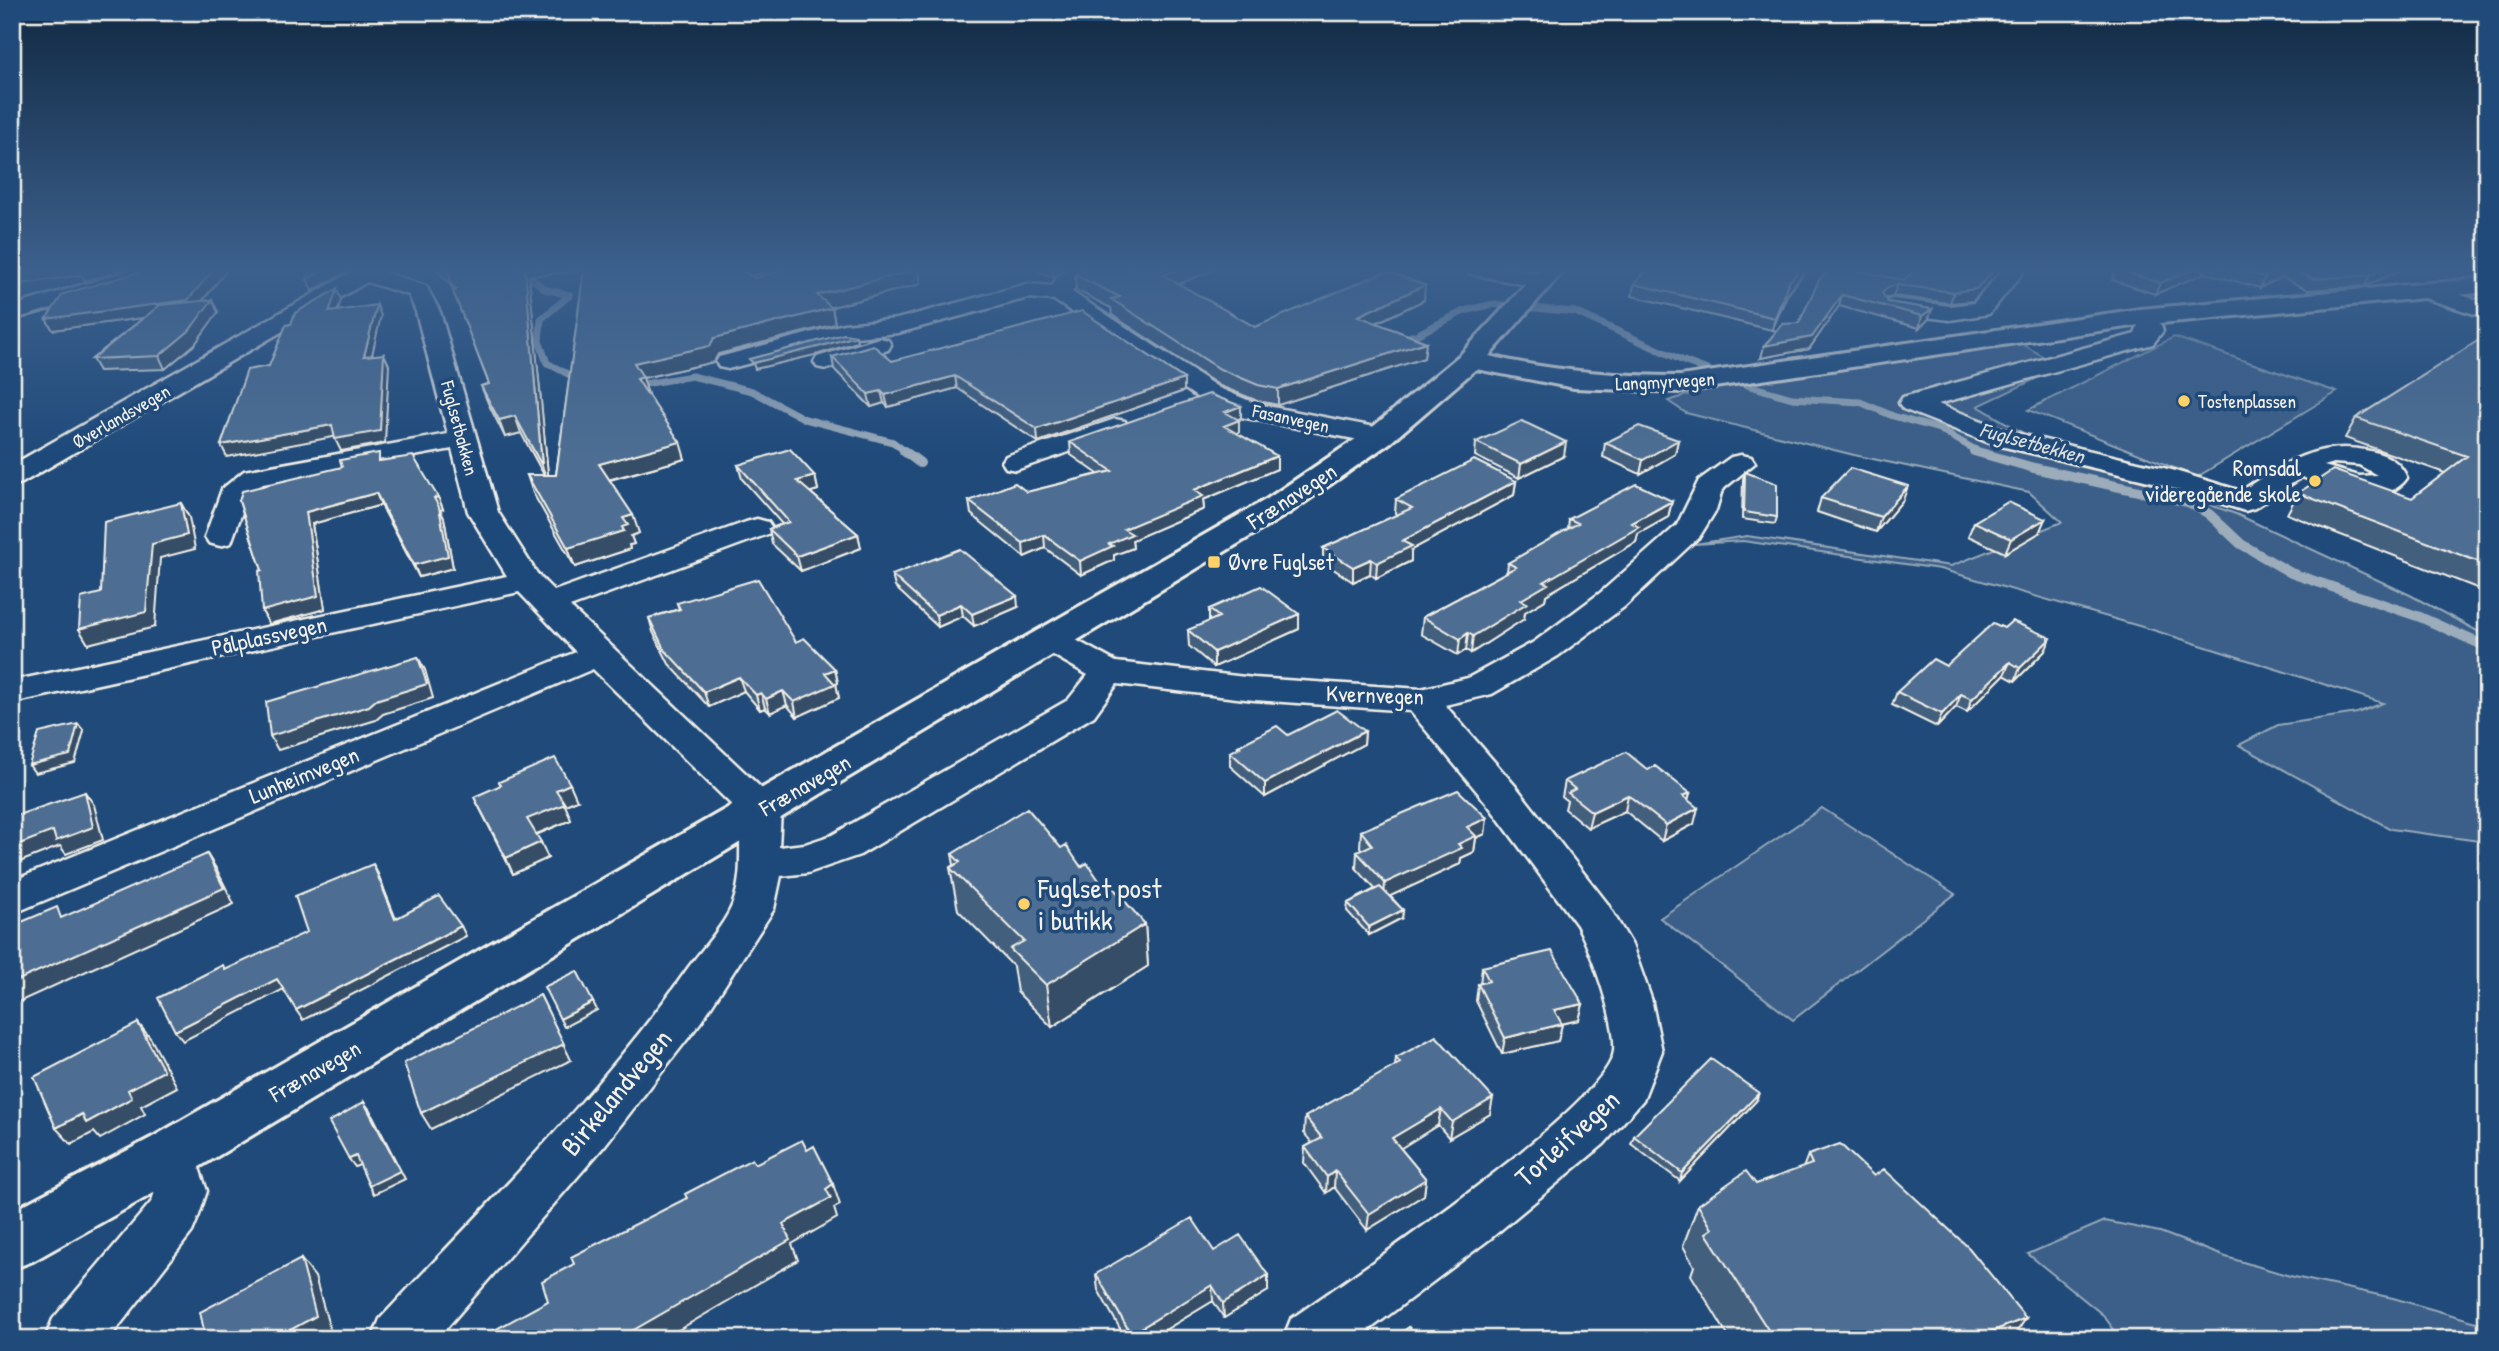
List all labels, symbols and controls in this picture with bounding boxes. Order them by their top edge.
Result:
street label: Langmyrvegen [1615,365,1715,397]
street label: Fuglsetbakken [435,377,485,478]
street label: Øverlandsvegen [67,378,175,454]
place label: Tostenplassen [2198,388,2296,414]
marker: Tostenplassen [2176,393,2192,409]
street label: Fasanvegen [1249,397,1332,439]
water label: Fuglsetbekken [1977,415,2089,471]
place label: Romsdal videregående skole [2145,452,2302,509]
street label: Frænavegen [1240,455,1342,537]
marker: Romsdal videregående skole [2307,473,2323,489]
place label: Øvre Fuglset [1228,546,1335,577]
marker: Øvre Fuglset [1206,554,1222,570]
street label: Pålplassvegen [208,608,329,663]
street label: Kvernvegen [1326,677,1424,712]
street label: Lunheimvegen [244,738,363,811]
street label: Frænavegen [753,746,856,824]
place label: Fuglset post i butikk [1037,869,1162,939]
marker: Fuglset post i butikk [1016,896,1032,912]
street label: Birkelandvegen [552,1021,680,1163]
street label: Frænavegen [263,1032,366,1110]
street label: Torleifvegen [1506,1081,1628,1195]

